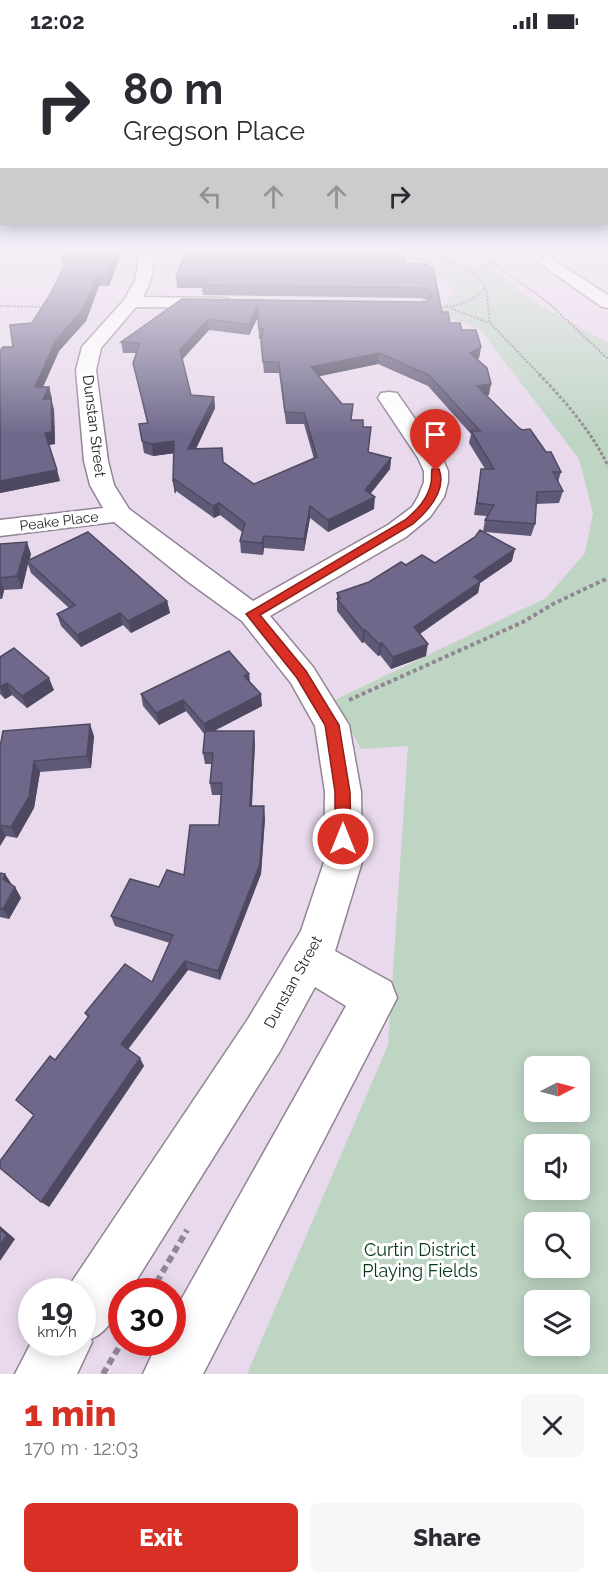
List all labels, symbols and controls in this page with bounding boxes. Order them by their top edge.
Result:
text: 12:02 [30,8,85,34]
text: 80 m [123,65,223,114]
icon: right [24,66,102,144]
text: Gregson Place [123,115,305,146]
icon: left [194,180,227,213]
icon: ahead [257,180,290,213]
icon: ahead [320,180,353,213]
icon: right [383,180,416,213]
street label: Dunstan Street [79,374,109,478]
pin [410,409,461,471]
icon: arrive [419,418,452,451]
street label: Peake Place [19,508,99,534]
position arrow [311,807,375,871]
street label: Dunstan Street [260,933,326,1031]
north arrow [524,1056,590,1122]
map controls [524,1056,590,1356]
button: sound [524,1134,590,1200]
button: search [524,1212,590,1278]
park label: Curtin District Playing Fields [362,1239,478,1281]
speed limit sign: 30 [108,1278,186,1356]
button: layers [524,1290,590,1356]
text: 19 [41,1292,73,1327]
text: km/h [37,1323,77,1341]
text: 1 min [24,1392,116,1434]
button: close [521,1394,584,1457]
text: 170 m · 12:03 [24,1436,138,1460]
button: Exit [24,1503,298,1572]
button: Share [310,1503,584,1572]

